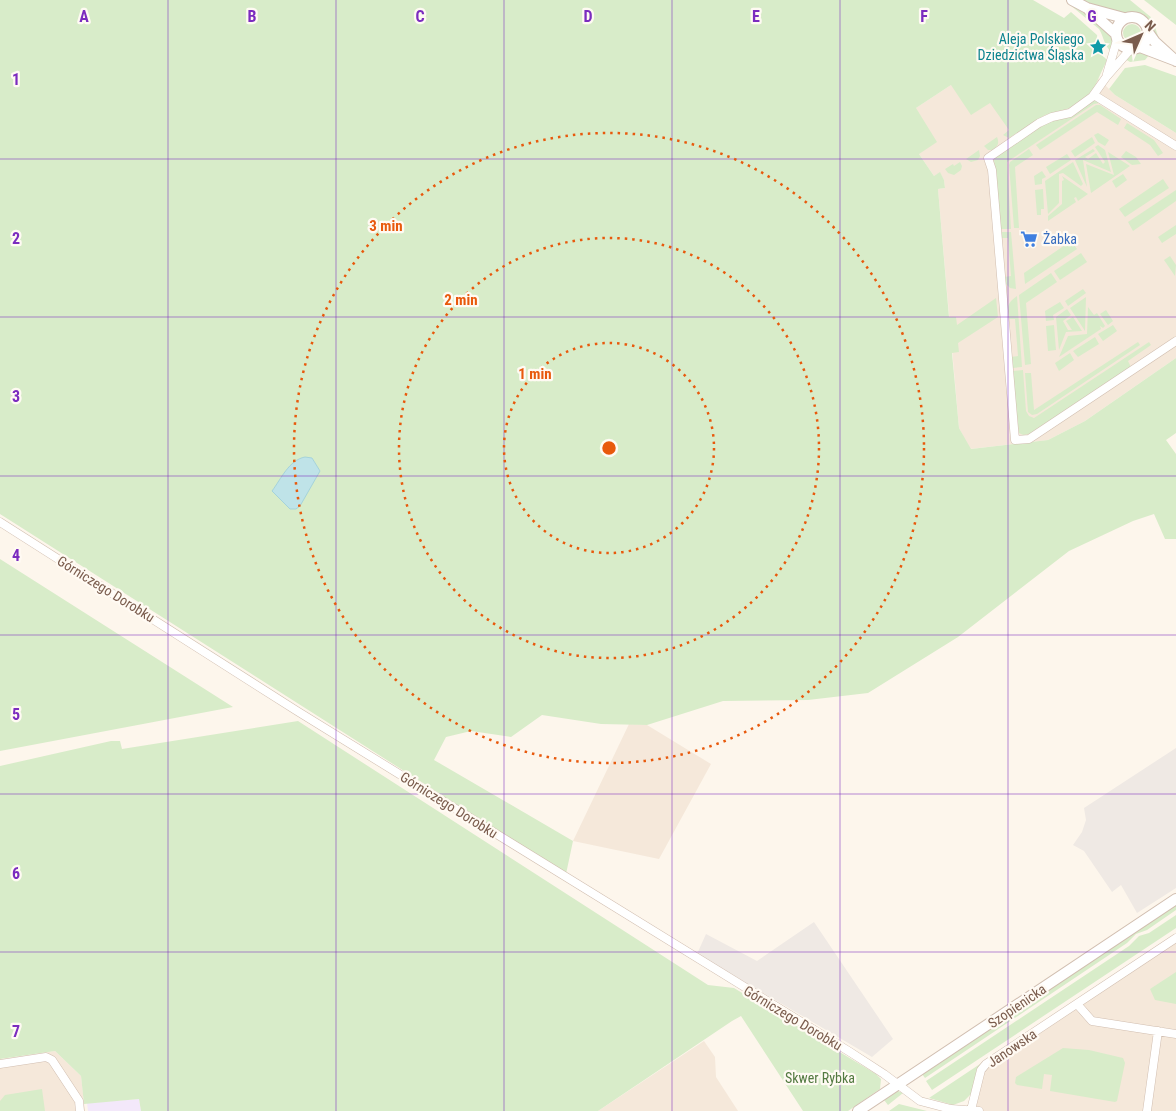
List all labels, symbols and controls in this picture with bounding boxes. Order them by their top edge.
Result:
text: A [79,7,89,26]
text: B [248,7,257,26]
text: C [415,7,425,26]
text: D [583,7,593,26]
text: E [752,7,760,26]
text: F [920,7,928,26]
text: G [1087,7,1097,26]
north arrow [1116,10,1166,60]
text: N [1142,17,1159,34]
place label: Aleja Polskiego Dziedzictwa Śląska [978,31,1084,63]
place icon: Aleja Polskiego Dziedzictwa Śląska [1088,37,1108,57]
text: 1 [12,70,20,89]
text: 3 min [369,217,403,235]
text: 2 [12,229,20,248]
supermarket icon: Żabka [1019,229,1039,249]
place label: Żabka [1043,231,1077,247]
text: 2 min [444,291,478,309]
text: 1 min [518,365,552,383]
text: 3 [12,387,20,406]
centre of rings [600,439,618,457]
text: 4 [12,546,20,565]
street label: Górniczego Dorobku [54,553,158,625]
text: 5 [12,705,20,724]
street label: Górniczego Dorobku [397,769,501,841]
text: 6 [12,864,20,883]
street label: Szopienicka [985,981,1049,1031]
street label: Górniczego Dorobku [741,982,845,1054]
text: 7 [12,1022,20,1041]
street label: Janowska [984,1026,1040,1070]
park label: Skwer Rybka [785,1070,855,1086]

